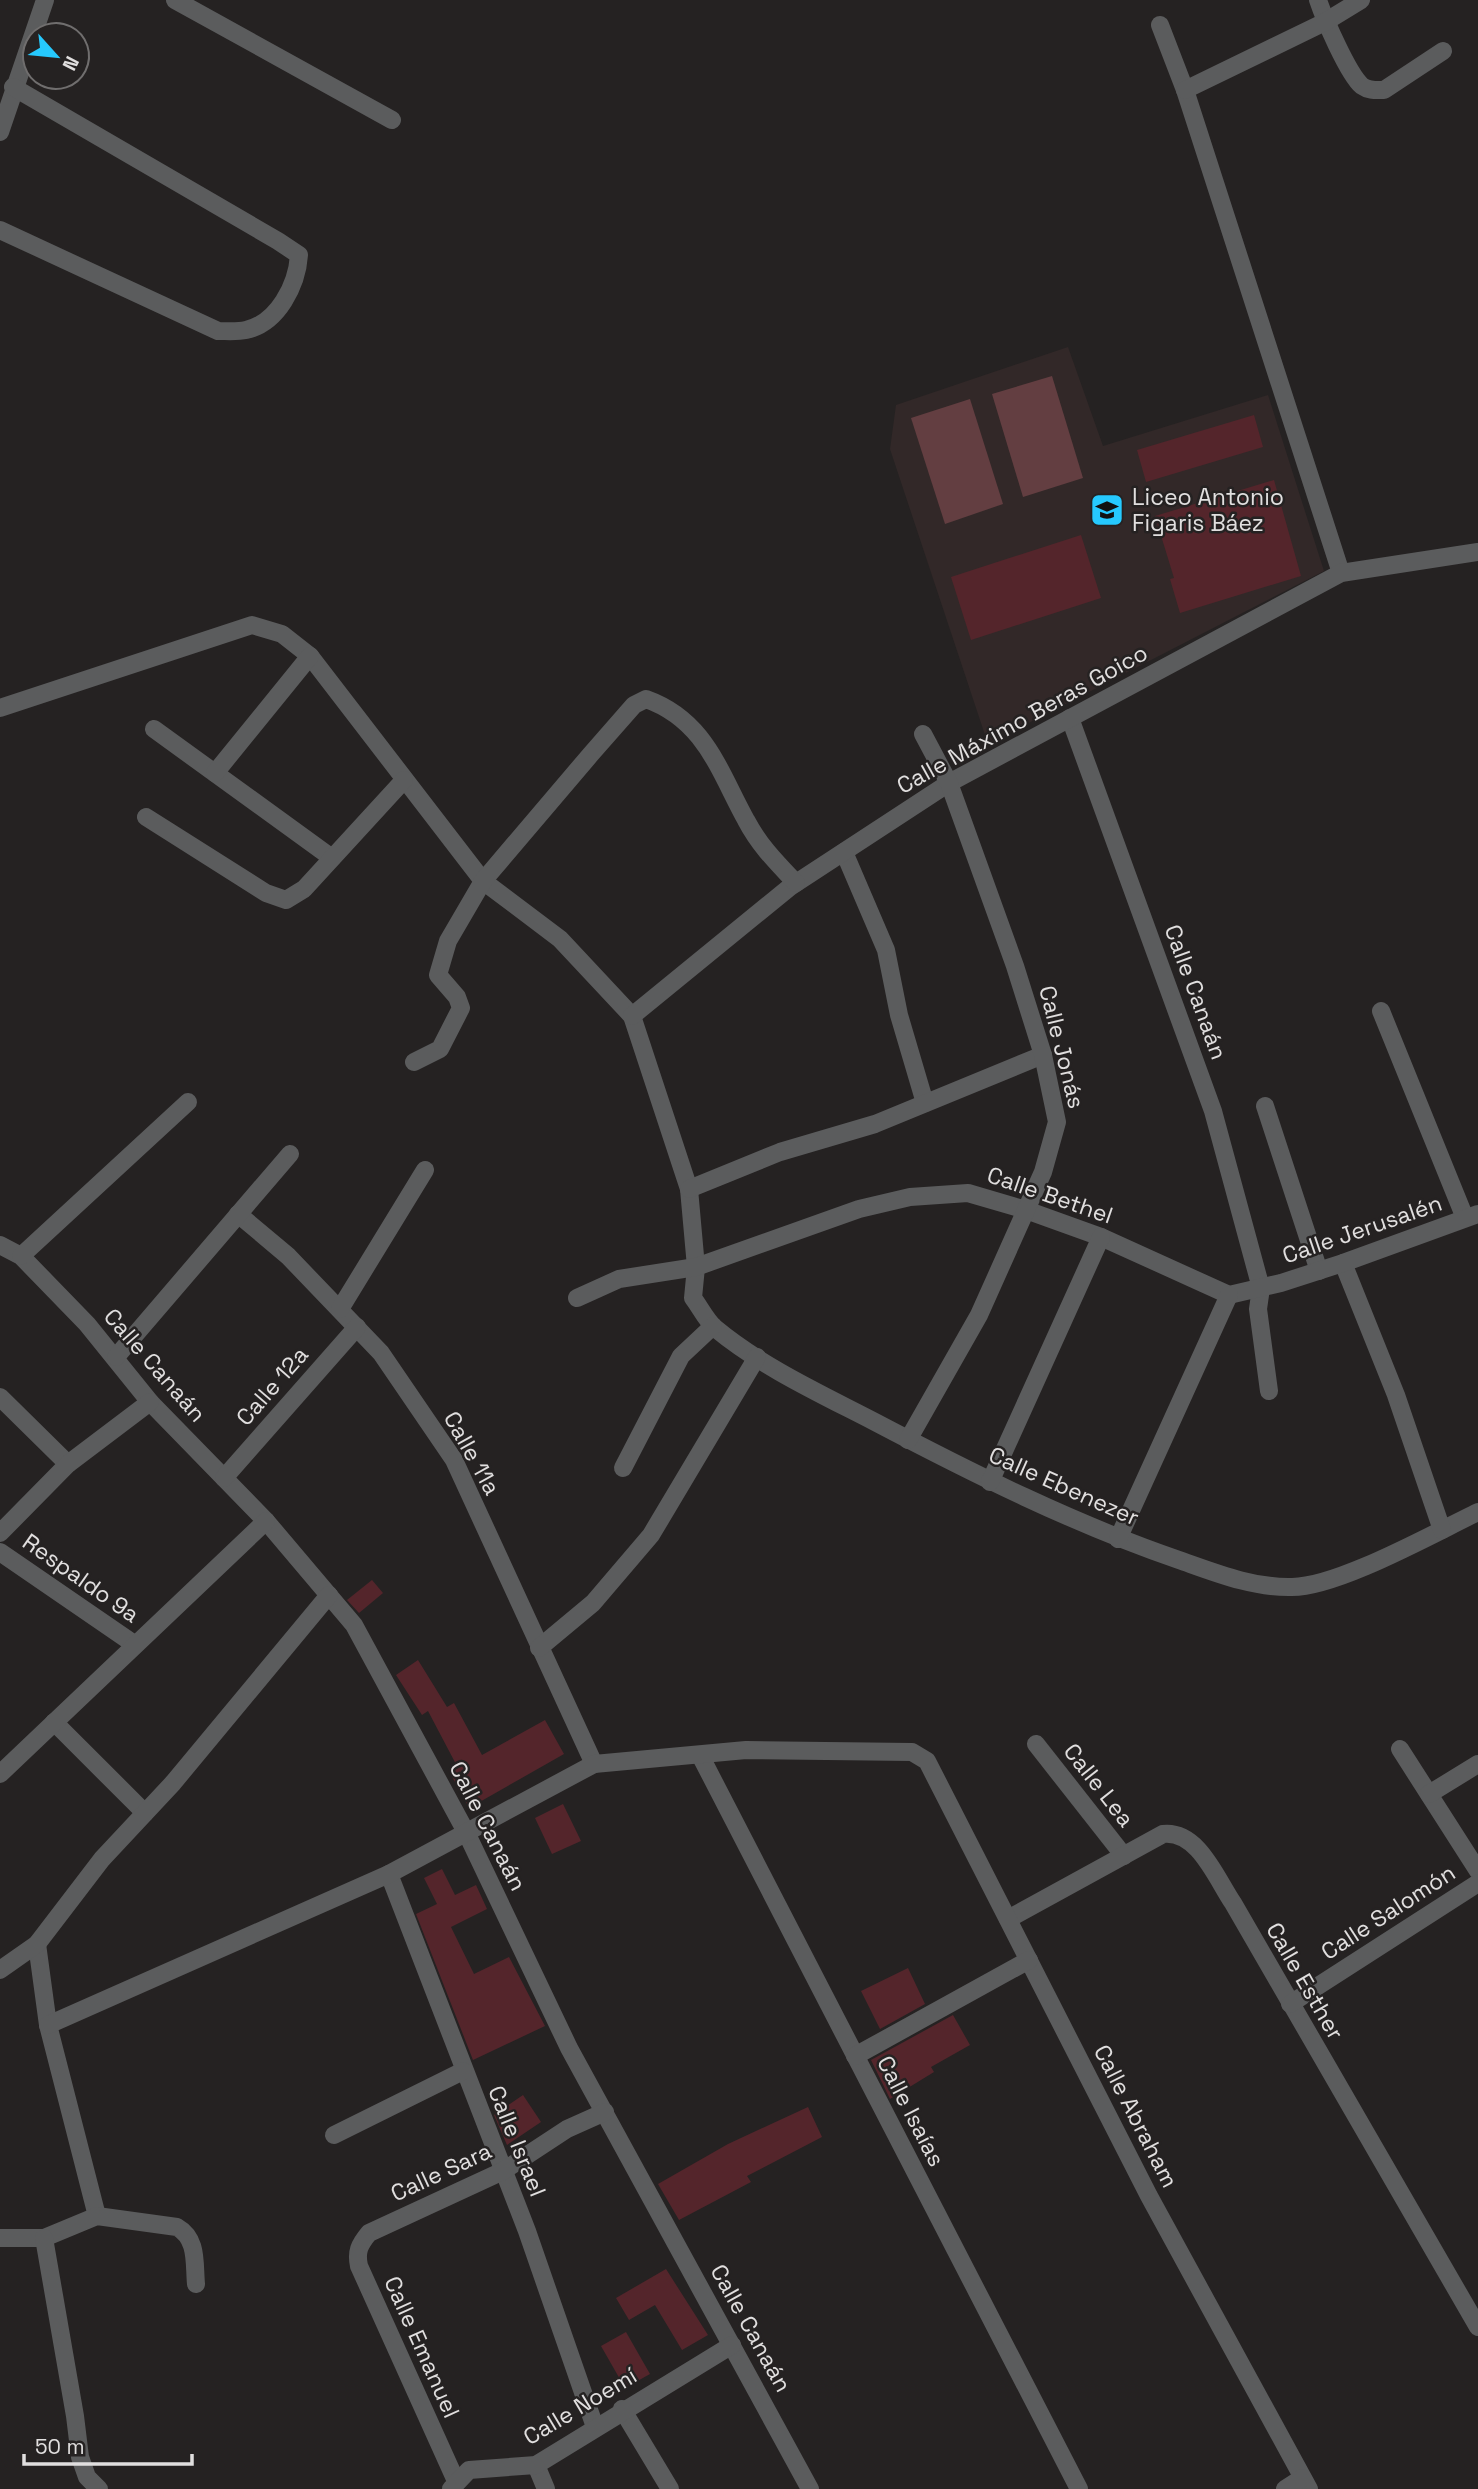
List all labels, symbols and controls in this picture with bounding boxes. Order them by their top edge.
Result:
north arrow [21,21,91,91]
text: N [57,52,85,75]
place label: Liceo Antonio Figaris Báez [1132,482,1284,538]
school or university icon: Liceo Antonio Figaris Báez [1088,491,1126,529]
street label: Calle Máximo Beras Goico [891,637,1153,801]
street label: Calle Canaán [1158,920,1234,1064]
street label: Calle Jonás [1032,983,1092,1111]
street label: Calle Bethel [983,1159,1117,1231]
street label: Calle Jerusalén [1278,1188,1446,1270]
street label: Calle Canaán [97,1302,213,1428]
street label: Calle 12a [229,1340,315,1432]
street label: Calle 11a [437,1406,507,1500]
street label: Calle Ebenezer [984,1439,1144,1533]
street label: Respaldo 9a [17,1527,145,1629]
street label: Calle Lea [1057,1737,1141,1833]
street label: Calle Canaán [443,1756,533,1896]
street label: Calle Salomón [1315,1857,1461,1967]
street label: Calle Esther [1259,1917,1351,2045]
street label: Calle Abraham [1087,2040,1185,2192]
street label: Calle Isaías [870,2050,952,2172]
street label: Calle Israel [481,2081,553,2201]
street label: Calle Sara [386,2136,496,2208]
street label: Calle Canaán [704,2259,798,2397]
street label: Calle Emanuel [377,2271,467,2423]
street label: Calle Noemí [518,2360,643,2452]
scale bar [24,2422,192,2466]
text: 50 m [35,2433,85,2460]

